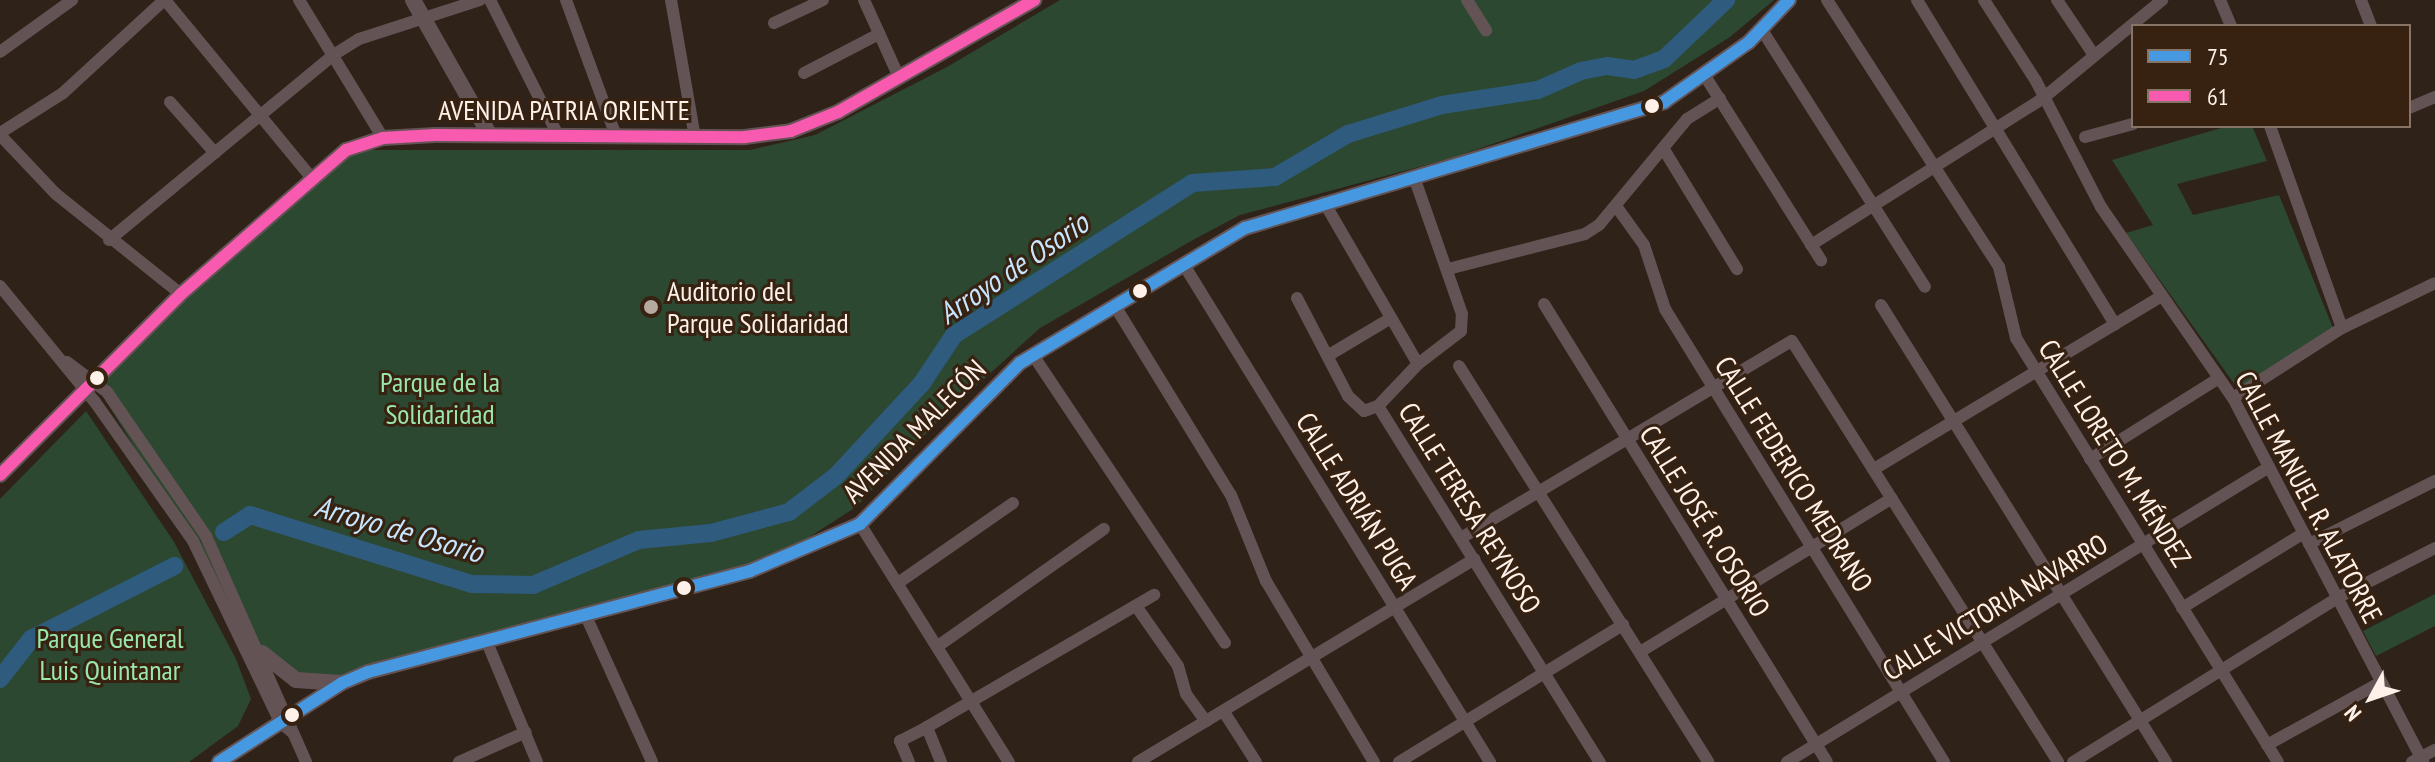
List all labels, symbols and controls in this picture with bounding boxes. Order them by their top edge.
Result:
legend [2131,24,2411,128]
text: 75 [2207,41,2229,72]
text: 61 [2207,81,2229,112]
street label: AVENIDA PATRIA ORIENTE [437,93,691,127]
unlabelled marker [1644,98,1660,114]
water label: Arroyo de Osorio [931,205,1095,331]
place label: Auditorio del Parque Solidaridad [667,274,849,340]
unlabelled marker [1132,283,1148,299]
marker: Auditorio del Parque Solidaridad [642,298,660,316]
street label: CALLE LORETO M. MÉNDEZ [2031,333,2199,573]
street label: CALLE FEDERICO MEDRANO [1708,350,1880,598]
street label: AVENIDA MALECÓN [835,352,993,510]
street label: CALLE MANUEL R. ALATORRE [2228,364,2390,630]
park label: Parque de la Solidaridad [380,365,500,431]
unlabelled marker [89,370,105,386]
street label: CALLE TERESA REYNOSO [1391,396,1549,620]
street label: CALLE ADRIÁN PUGA [1289,406,1425,596]
street label: CALLE JOSÉ R. OSORIO [1632,418,1778,624]
water label: Arroyo de Osorio [311,488,487,570]
street label: CALLE VICTORIA NAVARRO [1876,526,2114,688]
unlabelled marker [676,580,692,596]
park label: Parque General Luis Quintanar [36,621,184,687]
north arrow [2331,658,2411,738]
text: N [2338,700,2367,727]
unlabelled marker [284,707,300,723]

